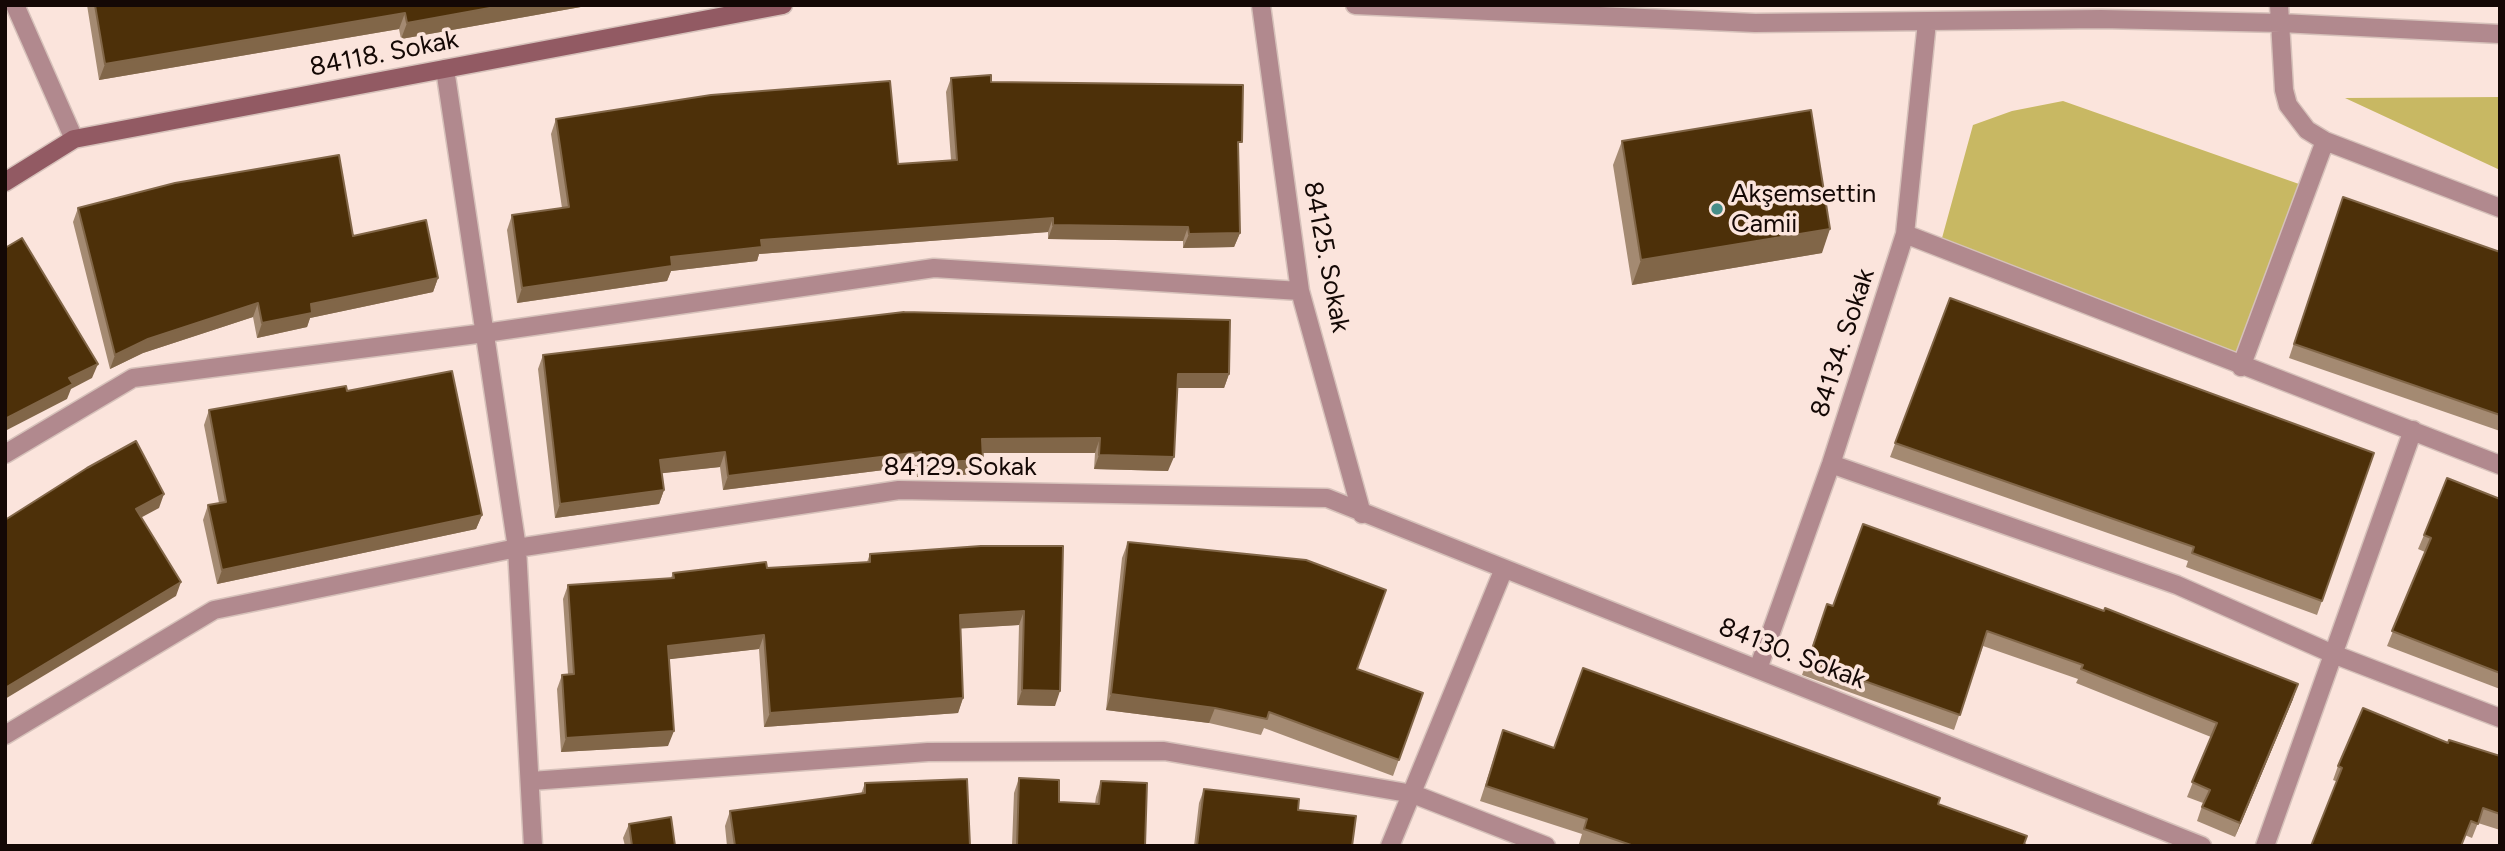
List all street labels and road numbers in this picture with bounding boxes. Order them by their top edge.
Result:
street label: 84118. Sokak [307,24,461,84]
street label: 84125. Sokak [1296,179,1356,335]
street label: 84134. Sokak [1804,265,1882,421]
street label: 84129. Sokak [883,451,1037,483]
street label: 84130. Sokak [1714,612,1870,696]

